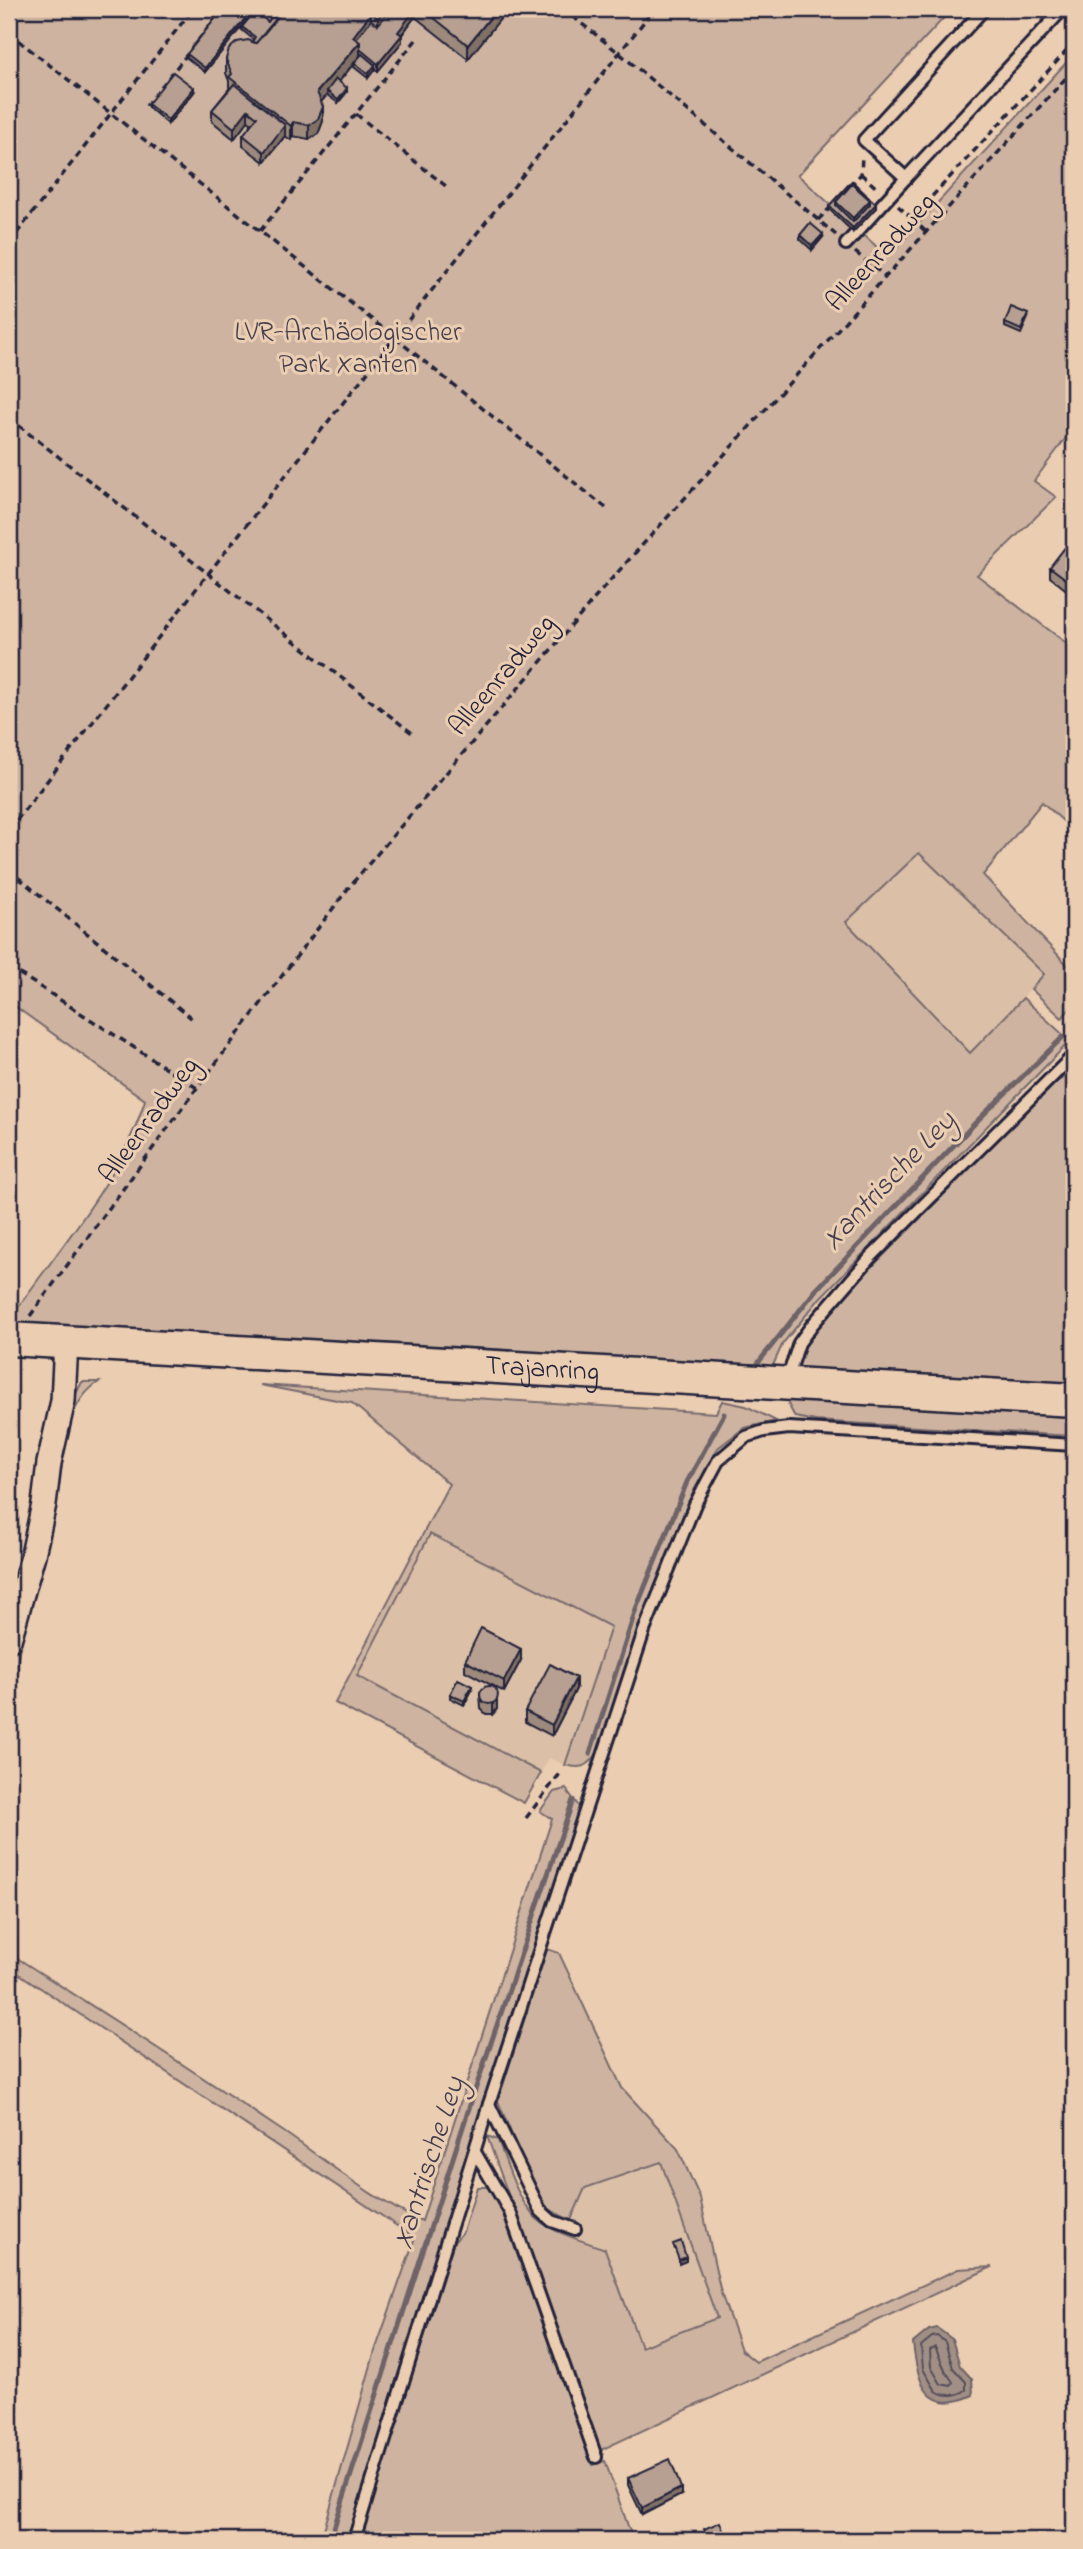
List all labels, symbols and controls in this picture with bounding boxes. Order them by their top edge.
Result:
street label: Alleenradweg [817,184,947,322]
park label: LVR-Archäologischer Park Xanten [234,313,462,386]
street label: Alleenradweg [440,606,566,746]
street label: Alleenradweg [90,1049,210,1193]
water label: Xantrische Ley [812,1101,968,1260]
street label: Trajanring [484,1346,600,1393]
water label: Xantrische Ley [382,2071,479,2254]

